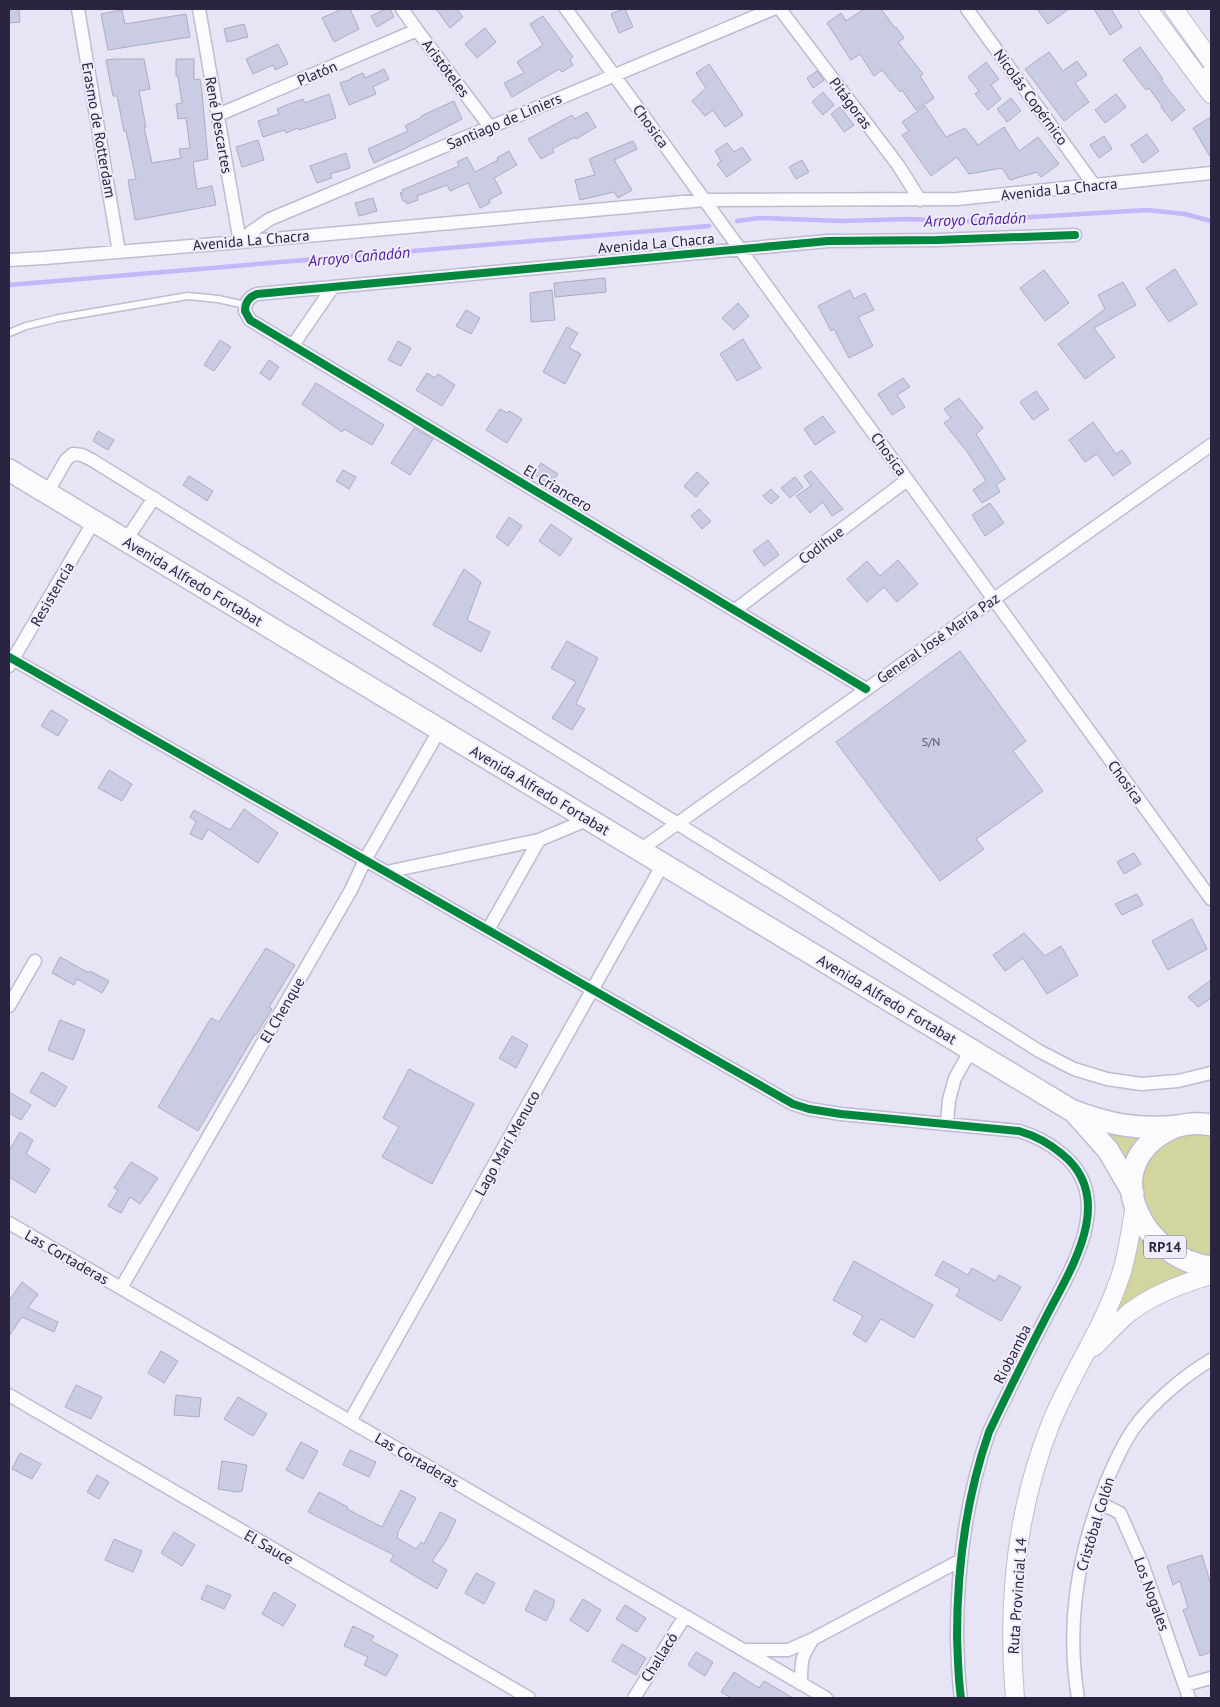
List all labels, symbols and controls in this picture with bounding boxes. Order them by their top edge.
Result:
street label: Aristóteles [418,35,474,101]
street label: Nicolás Copérnico [990,45,1072,149]
street label: Platón [294,56,340,90]
street label: Erasmo de Rotterdam [78,61,120,199]
street label: Pitágoras [825,73,877,133]
street label: René Descartes [201,75,237,175]
street label: Santiago de Liniers [444,88,564,154]
street label: Chosica [629,100,673,152]
street label: Avenida La Chacra [1000,173,1118,205]
water label: Arroyo Cañadón [922,207,1027,231]
street label: Avenida La Chacra [192,225,310,255]
street label: Avenida La Chacra [597,228,715,258]
water label: Arroyo Cañadón [306,242,411,271]
street label: Chosica [867,428,911,480]
street label: El Criancero [520,460,596,516]
street label: Codihue [794,522,848,568]
street label: Avenida Alfredo Fortabat [120,532,266,630]
street label: Resistencia [26,558,78,630]
street label: General José María Paz [873,588,1003,688]
house number: S/N [922,734,940,749]
street label: Avenida Alfredo Fortabat [467,741,613,839]
street label: Chosica [1104,756,1148,808]
street label: Avenida Alfredo Fortabat [814,950,960,1048]
street label: El Chenque [256,974,308,1046]
street label: Lago Marí Menuco [470,1087,544,1199]
street label: Las Cortaderas [22,1225,112,1289]
road number: RP14 [1144,1236,1186,1258]
street label: Riobamba [989,1321,1035,1387]
street label: Las Cortaderas [372,1428,462,1492]
street label: Cristóbal Colón [1072,1475,1118,1573]
street label: El Sauce [241,1525,297,1569]
street label: Ruta Provincial 14 [1003,1537,1031,1655]
street label: Los Nogales [1130,1554,1174,1634]
street label: Challacó [636,1629,682,1685]

